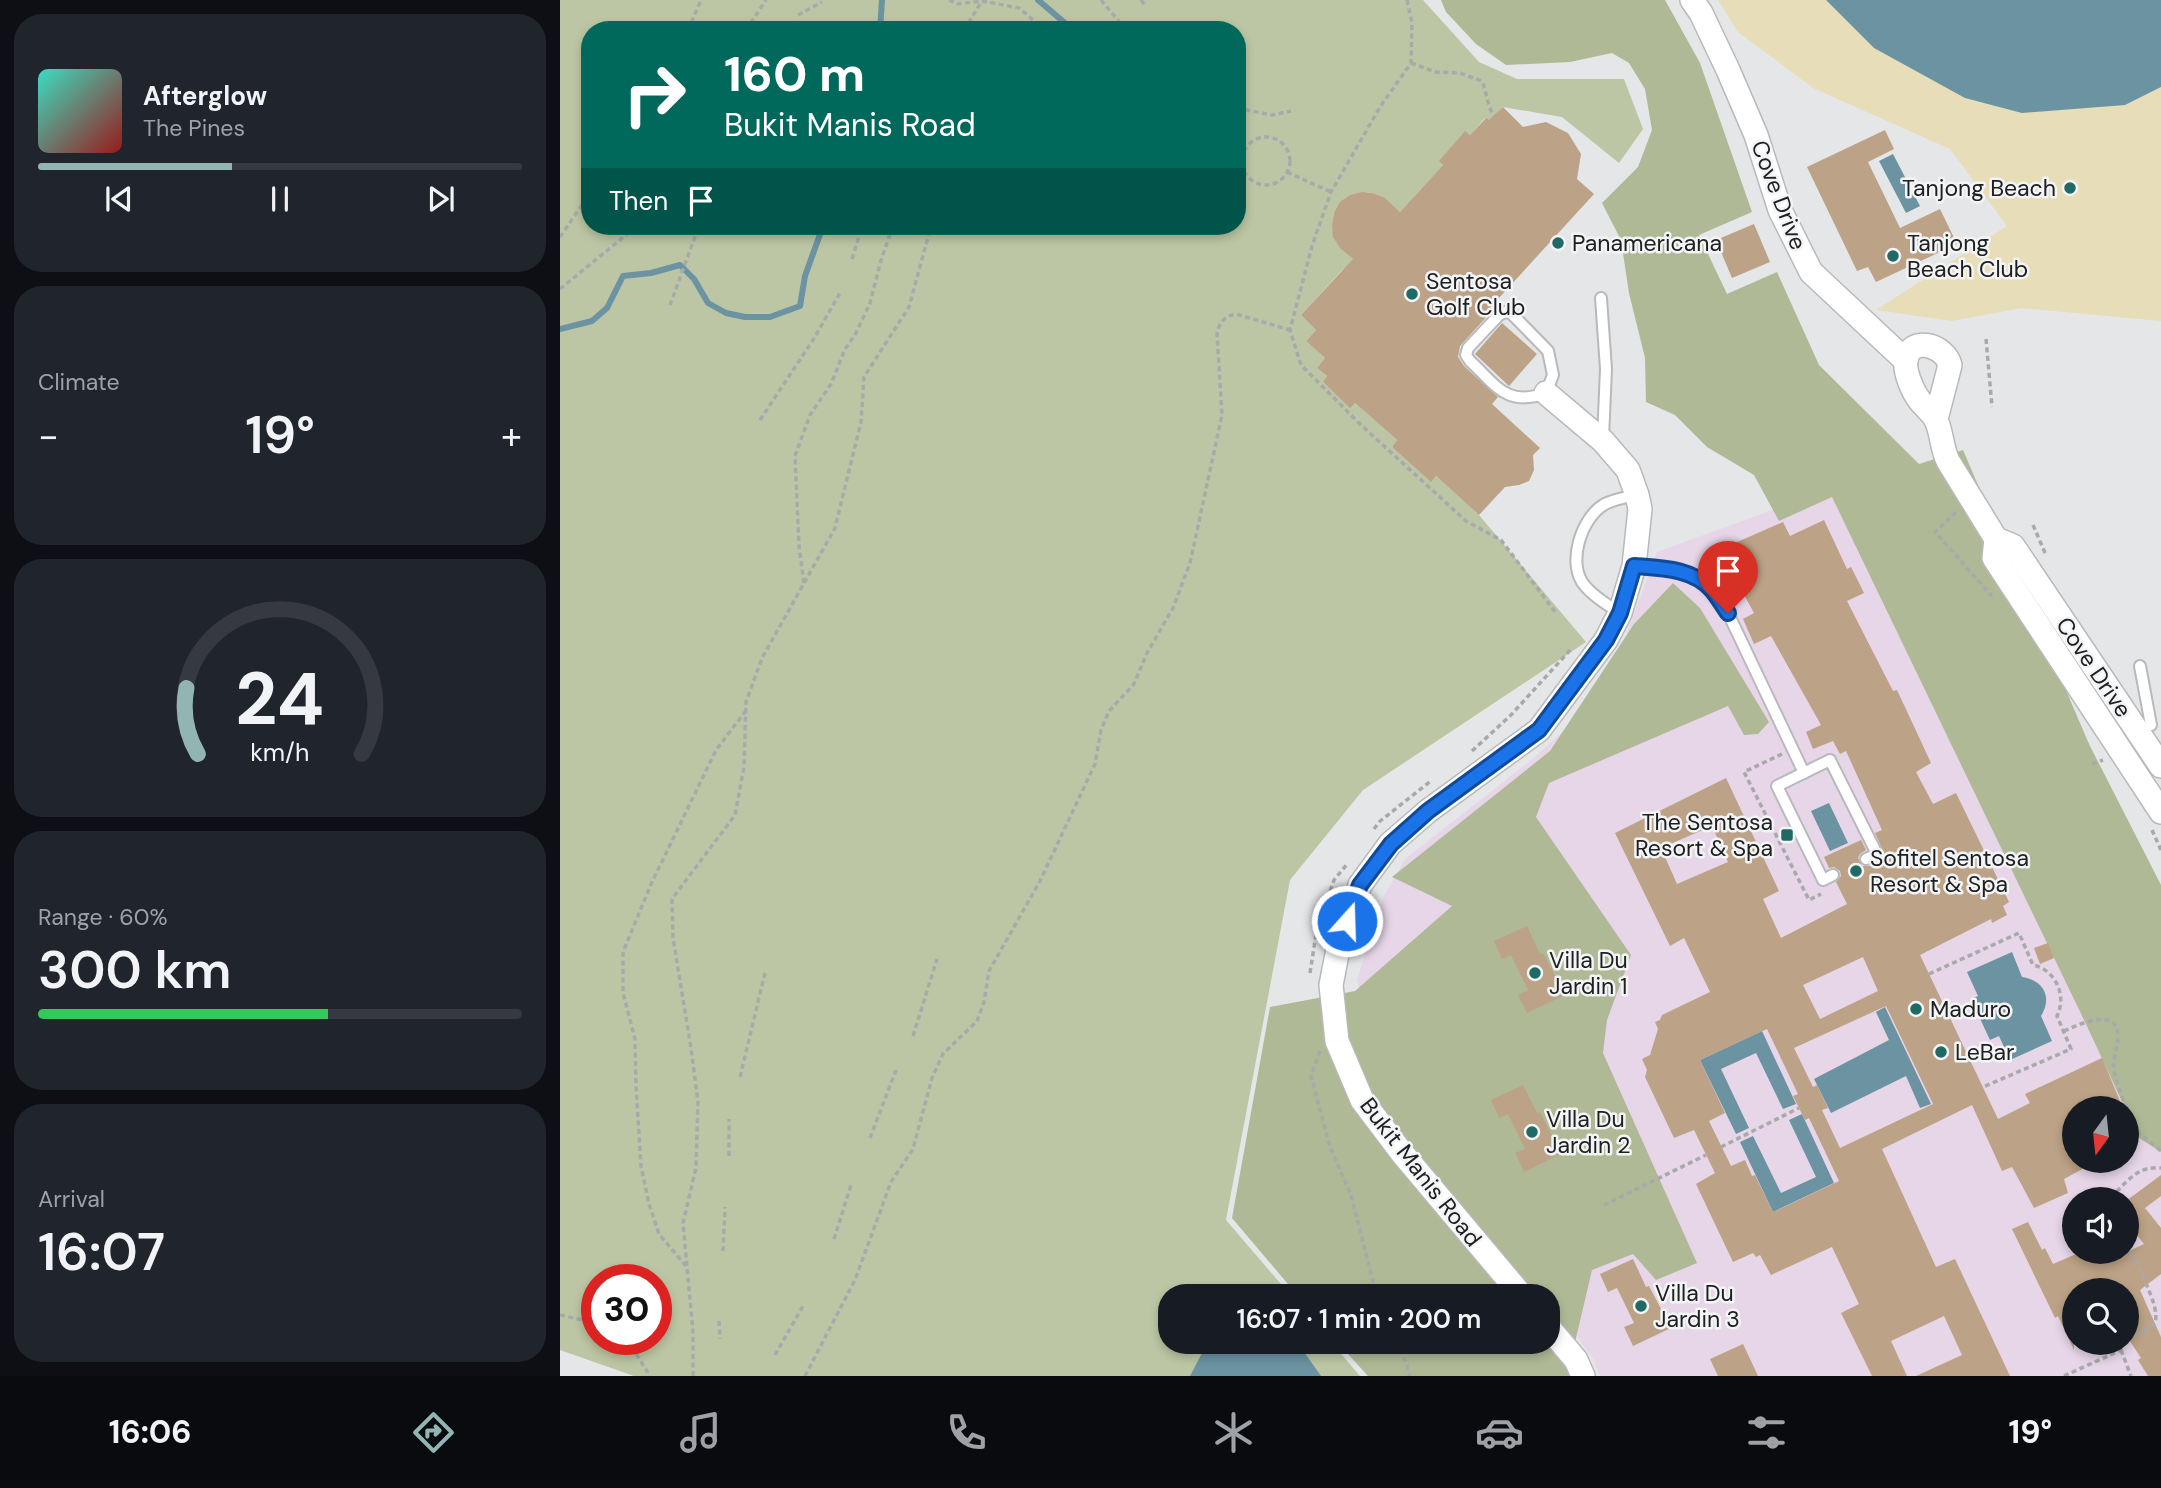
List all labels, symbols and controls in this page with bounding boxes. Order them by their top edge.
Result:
text: 160 m [724,42,865,106]
icon: right [609,49,700,140]
text: Afterglow [143,79,267,113]
text: Bukit Manis Road [724,104,976,146]
text: The Pines [143,113,245,143]
street label: Cove Drive [1744,136,1814,254]
place label: Tanjong Beach [1902,173,2056,203]
icon: previous [100,180,138,218]
icon: pause [261,180,299,218]
icon: next [422,180,460,218]
marker: Tanjong Beach [2062,180,2078,196]
icon: arrive [682,182,720,220]
text: Then [609,184,668,218]
place label: Panamericana [1572,228,1722,258]
place label: Tanjong Beach Club [1907,228,2028,284]
marker: Panamericana [1550,235,1566,251]
marker: Tanjong Beach Club [1885,248,1901,264]
place label: Sentosa Golf Club [1426,266,1525,322]
marker: Sentosa Golf Club [1404,286,1420,302]
text: Climate [38,367,120,397]
text: 19° [245,401,315,469]
text: − [38,411,59,461]
text: + [501,411,522,461]
pin [1698,541,1758,613]
icon: arrive [1709,552,1747,590]
street label: Cove Drive [2049,611,2139,723]
text: 24 [236,652,324,747]
text: km/h [250,736,310,769]
place label: The Sentosa Resort & Spa [1635,807,1773,863]
marker: The Sentosa Resort & Spa [1779,827,1795,843]
place label: Sofitel Sentosa Resort & Spa [1870,843,2029,899]
marker: Sofitel Sentosa Resort & Spa [1848,863,1864,879]
position arrow [1310,884,1384,958]
text: Range · 60% [38,902,168,932]
text: 300 km [38,936,232,1004]
place label: Villa Du Jardin 1 [1549,945,1628,1001]
marker: Villa Du Jardin 1 [1527,965,1543,981]
place label: Maduro [1930,994,2011,1024]
marker: Maduro [1908,1001,1924,1017]
place label: LeBar [1955,1037,2015,1067]
marker: LeBar [1933,1044,1949,1060]
street label: Bukit Manis Road [1353,1091,1489,1253]
north arrow [2062,1096,2138,1172]
map controls [2062,1096,2139,1355]
place label: Villa Du Jardin 2 [1546,1104,1631,1160]
marker: Villa Du Jardin 2 [1524,1124,1540,1140]
text: Arrival [38,1184,105,1214]
button: sound [2062,1187,2139,1264]
text: 16:07 [38,1218,165,1286]
speed limit sign: 30 [581,1264,672,1355]
place label: Villa Du Jardin 3 [1655,1278,1740,1334]
button: search [2062,1278,2139,1355]
marker: Villa Du Jardin 3 [1633,1298,1649,1314]
text: 16:07 · 1 min · 200 m [1237,1302,1481,1336]
icon: directions [409,1408,458,1457]
icon: music [676,1408,725,1457]
icon: phone [942,1408,991,1457]
icon: climate [1209,1408,1258,1457]
icon: car [1475,1408,1524,1457]
icon: filters [1742,1408,1791,1457]
text: 16:06 [109,1411,192,1453]
text: 19° [2009,1411,2052,1453]

